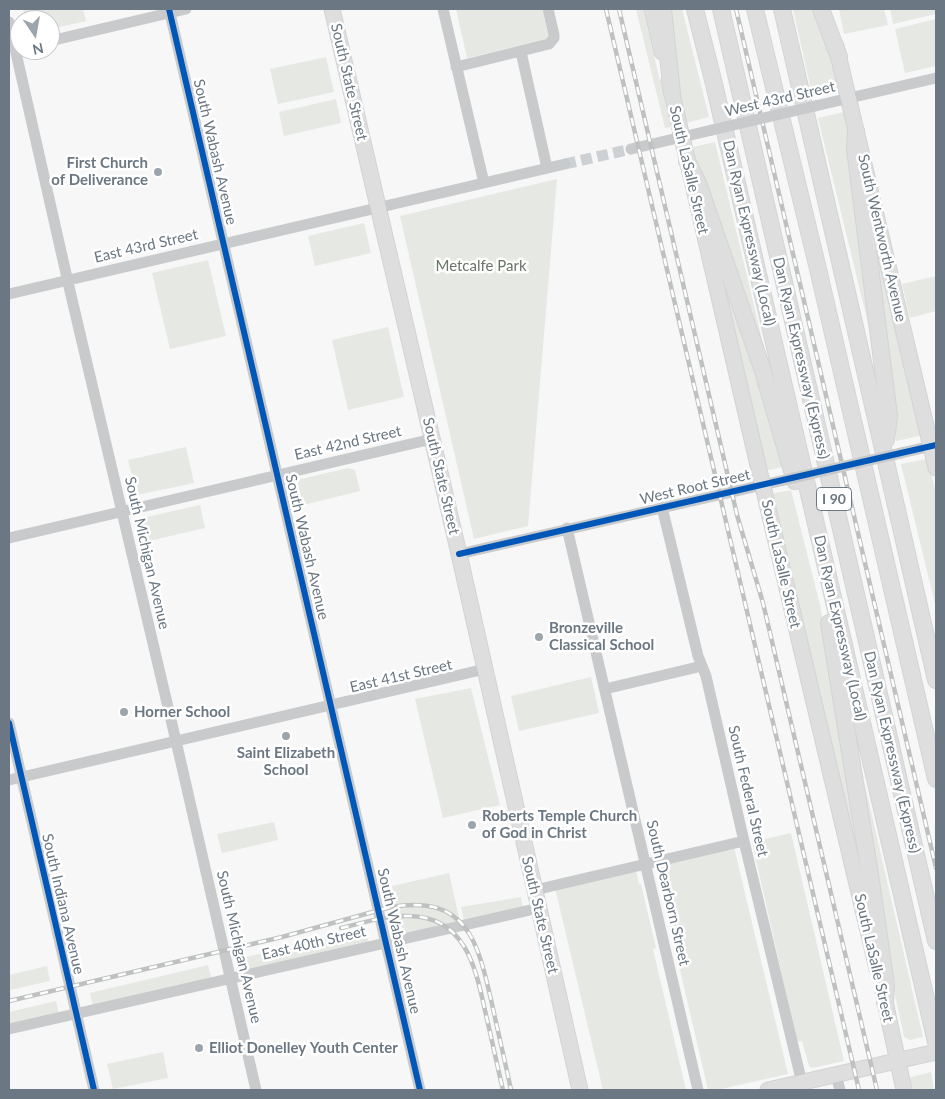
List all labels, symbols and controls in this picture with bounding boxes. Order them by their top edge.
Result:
north arrow [10,10,60,60]
street label: South State Street [327,22,371,142]
text: N [31,40,45,59]
street label: South Wabash Avenue [189,77,241,227]
street label: West 43rd Street [723,78,837,120]
street label: South LaSalle Street [665,104,713,236]
street label: Dan Ryan Expressway (Local) [719,138,779,328]
street label: South Wentworth Avenue [854,152,910,324]
place label: First Church of Deliverance [51,154,148,189]
marker: First Church of Deliverance [152,166,164,178]
street label: East 43rd Street [92,225,200,267]
street label: Dan Ryan Expressway (Express) [769,255,833,461]
park label: Metcalfe Park [435,257,527,275]
street label: South State Street [419,416,463,536]
street label: East 42nd Street [293,422,403,464]
street label: West Root Street [638,466,752,508]
street label: South Wabash Avenue [281,472,333,622]
street label: South Michigan Avenue [121,475,173,631]
road number: I 90 [816,488,852,510]
street label: South LaSalle Street [757,498,805,630]
street label: Dan Ryan Expressway (Local) [810,533,870,723]
place label: Bronzeville Classical School [549,619,654,654]
marker: Bronzeville Classical School [533,631,545,643]
street label: Dan Ryan Expressway (Express) [860,649,924,855]
street label: East 41st Street [348,655,454,697]
place label: Horner School [134,703,230,721]
marker: Horner School [118,706,130,718]
street label: South Federal Street [724,724,772,858]
marker: Saint Elizabeth School [280,730,292,742]
place label: Saint Elizabeth School [237,744,335,779]
place label: Roberts Temple Church of God in Christ [482,807,637,842]
marker: Roberts Temple Church of God in Christ [466,819,478,831]
street label: South Dearborn Street [642,819,694,967]
street label: South Indiana Avenue [38,832,88,976]
street label: South State Street [518,855,562,975]
street label: South Wabash Avenue [373,866,425,1016]
street label: South Michigan Avenue [213,869,265,1025]
street label: South LaSalle Street [850,892,898,1024]
street label: East 40th Street [260,922,368,964]
place label: Elliot Donelley Youth Center [209,1039,398,1057]
marker: Elliot Donelley Youth Center [193,1042,205,1054]

